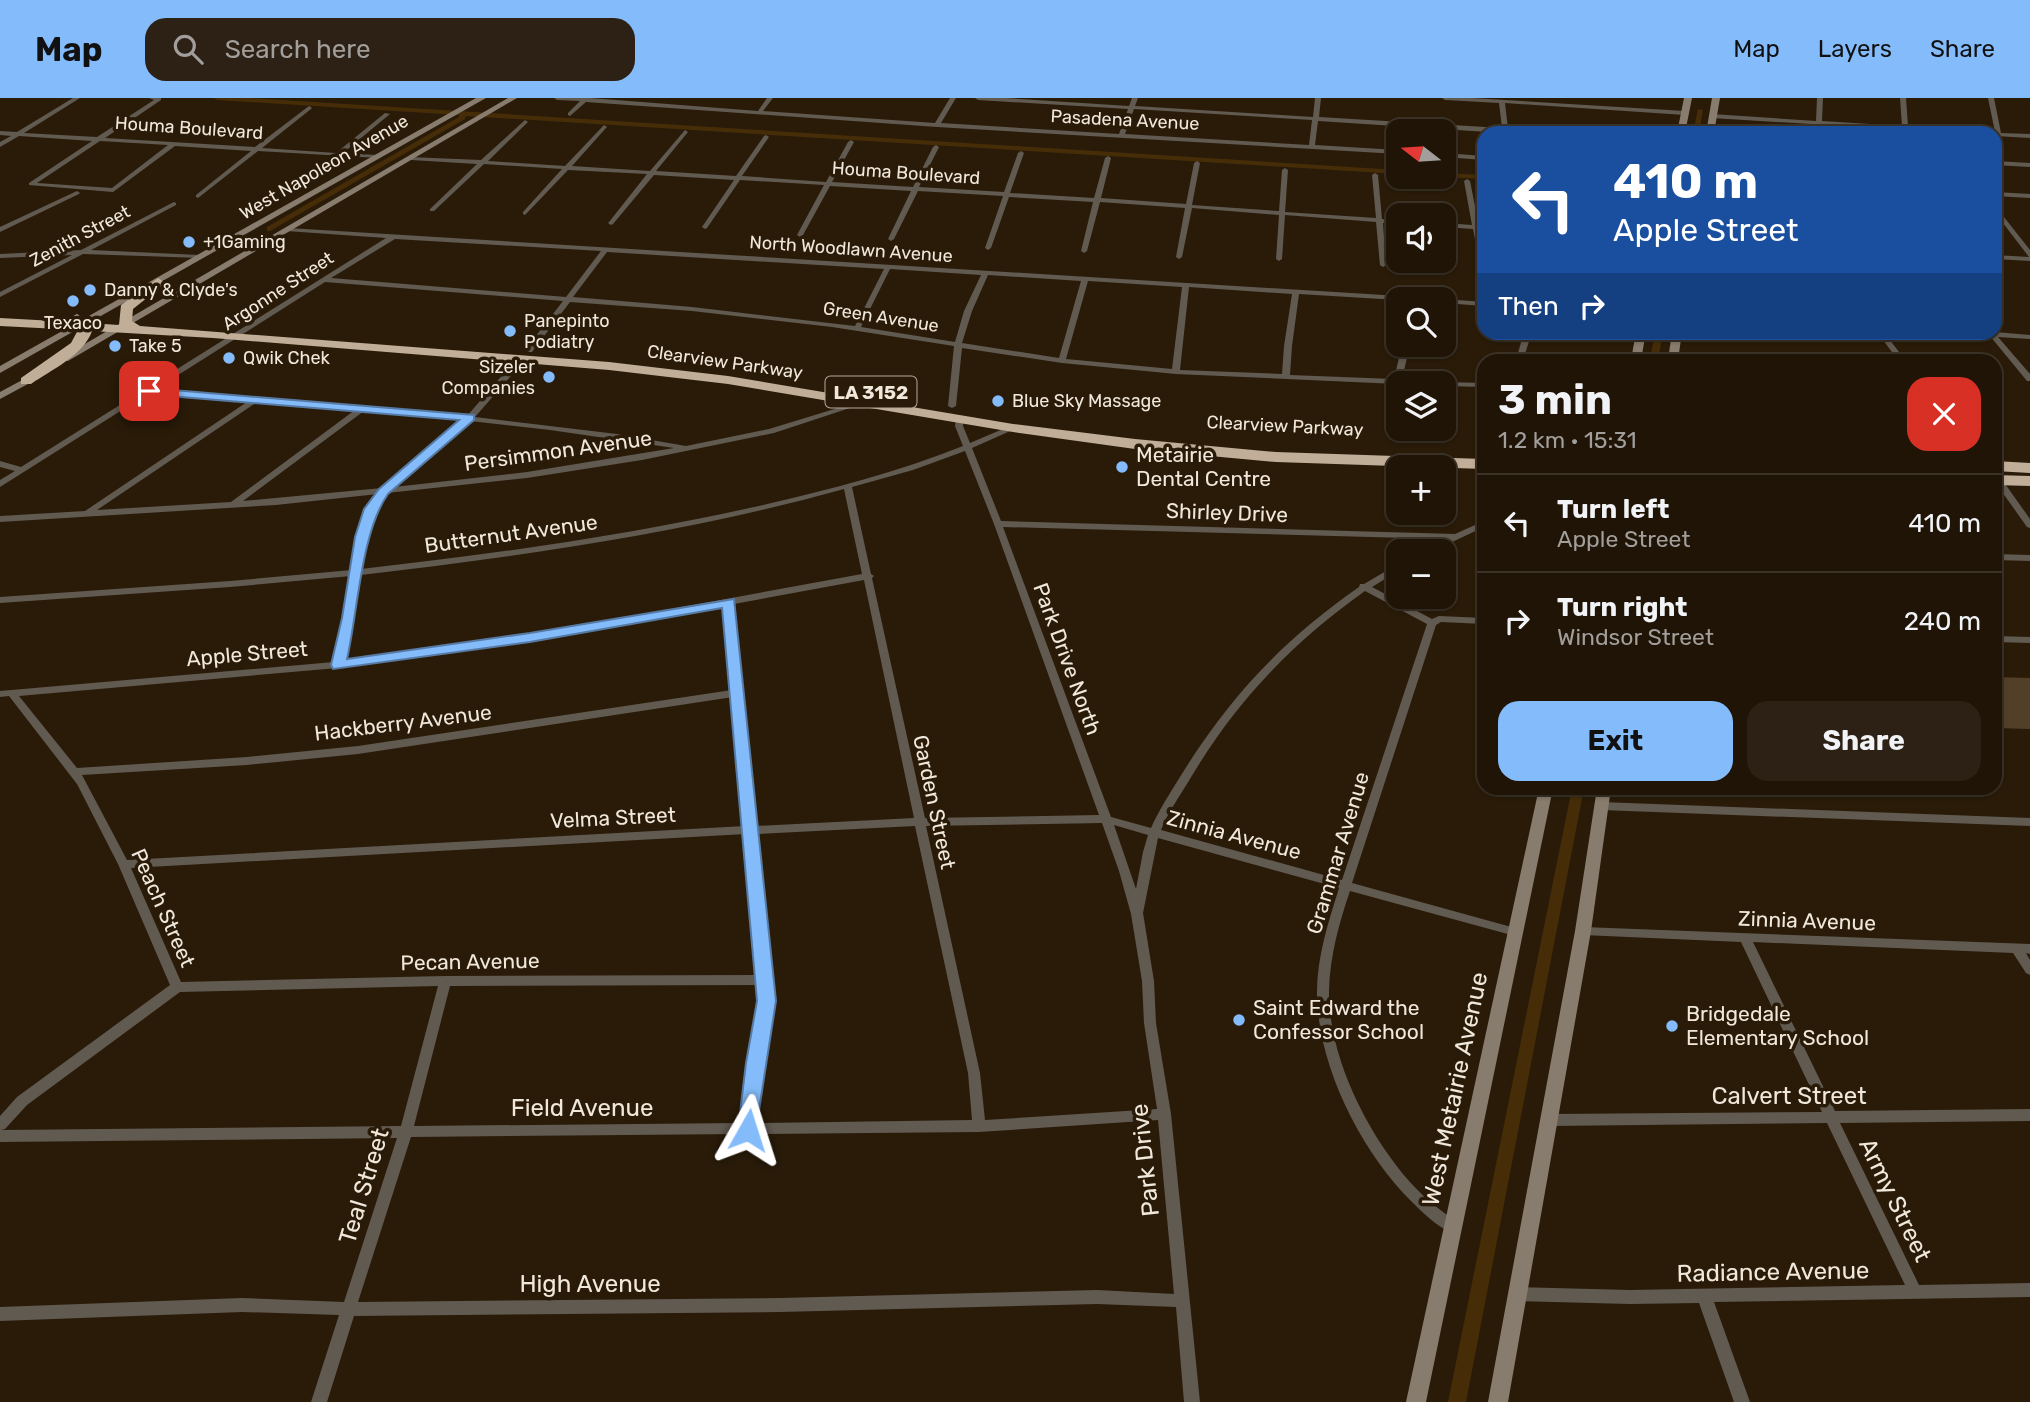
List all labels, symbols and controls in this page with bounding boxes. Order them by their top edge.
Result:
search box [145,18,635,81]
text: Map [35,30,103,69]
icon: search [169,30,207,68]
text: Search here [225,34,370,65]
text: Map [1733,35,1780,63]
text: Layers [1818,35,1892,63]
text: Share [1930,35,1995,63]
street label: Pasadena Avenue [1050,105,1200,135]
street label: West Napoleon Avenue [236,110,412,224]
street label: Houma Boulevard [114,112,264,144]
north arrow [1386,119,1456,189]
map controls [1386,119,1456,609]
text: 410 m [1613,152,1758,210]
icon: left [1498,154,1589,245]
street label: Houma Boulevard [831,157,981,189]
street label: Zenith Street [26,200,134,272]
button: sound [1386,203,1456,273]
text: Apple Street [1613,211,1799,249]
place label: +1Gaming [203,231,286,253]
street label: North Woodlawn Avenue [749,231,953,267]
marker: +1Gaming [181,234,197,250]
street label: Argonne Street [218,247,338,335]
place label: Danny & Clyde's [104,279,238,301]
marker: Danny & Clyde's [82,282,98,298]
button: search [1386,287,1456,357]
icon: right [1573,287,1611,325]
text: Then [1498,291,1559,322]
marker: Texaco [65,293,81,309]
street label: Green Avenue [822,297,940,337]
place label: Panepinto Podiatry [524,310,610,353]
place label: Texaco [44,312,102,334]
marker: Panepinto Podiatry [502,323,518,339]
place label: Take 5 [129,335,182,357]
marker: Take 5 [107,338,123,354]
street label: Clearview Parkway [646,340,804,384]
place label: Qwik Chek [243,347,331,369]
marker: Qwik Chek [221,350,237,366]
place label: Sizeler Companies [441,356,535,399]
pin [119,361,179,421]
marker: Sizeler Companies [541,369,557,385]
button: layers [1386,371,1456,441]
icon: arrive [130,372,168,410]
text: 3 min [1498,375,1612,425]
road number: LA 3152 [826,376,917,408]
button: close [1907,377,1981,451]
place label: Blue Sky Massage [1012,390,1161,412]
marker: Blue Sky Massage [990,393,1006,409]
street label: Clearview Parkway [1206,411,1364,441]
street label: Persimmon Avenue [463,425,653,476]
text: 1.2 km · 15:31 [1498,426,1637,454]
place label: Metairie Dental Centre [1136,442,1271,491]
button: + [1386,455,1456,525]
marker: Metairie Dental Centre [1114,459,1130,475]
text: Turn left [1557,494,1669,525]
street label: Shirley Drive [1166,498,1288,527]
icon: left [1498,504,1536,542]
text: 410 m [1908,508,1981,539]
street label: Butternut Avenue [423,509,599,558]
text: Apple Street [1557,525,1690,553]
button: − [1386,539,1456,609]
street label: Park Drive North [1028,579,1107,738]
text: Turn right [1557,592,1687,623]
icon: right [1498,602,1536,640]
text: 240 m [1904,606,1981,637]
text: Windsor Street [1557,623,1714,651]
street label: Apple Street [185,636,309,671]
street label: Hackberry Avenue [313,699,493,746]
button: Exit [1498,701,1733,781]
button: Share [1747,701,1981,781]
street label: Garden Street [908,733,961,871]
street label: Grammar Avenue [1301,769,1374,937]
street label: Velma Street [550,802,676,833]
street label: Zinnia Avenue [1164,805,1304,864]
street label: Peach Street [126,845,201,971]
street label: Zinnia Avenue [1738,906,1876,935]
street label: Pecan Avenue [400,948,540,975]
street label: West Metairie Avenue [1417,970,1493,1208]
place label: Saint Edward the Confessor School [1253,995,1424,1044]
place label: Bridgedale Elementary School [1686,1001,1869,1050]
marker: Saint Edward the Confessor School [1231,1012,1247,1028]
marker: Bridgedale Elementary School [1664,1018,1680,1034]
street label: Calvert Street [1711,1082,1867,1110]
position arrow [711,1093,785,1167]
street label: Field Avenue [511,1094,653,1122]
street label: Park Drive [1125,1102,1165,1218]
street label: Teal Street [333,1125,395,1247]
street label: Army Street [1853,1134,1937,1266]
street label: Radiance Avenue [1676,1256,1870,1288]
street label: High Avenue [519,1270,661,1298]

